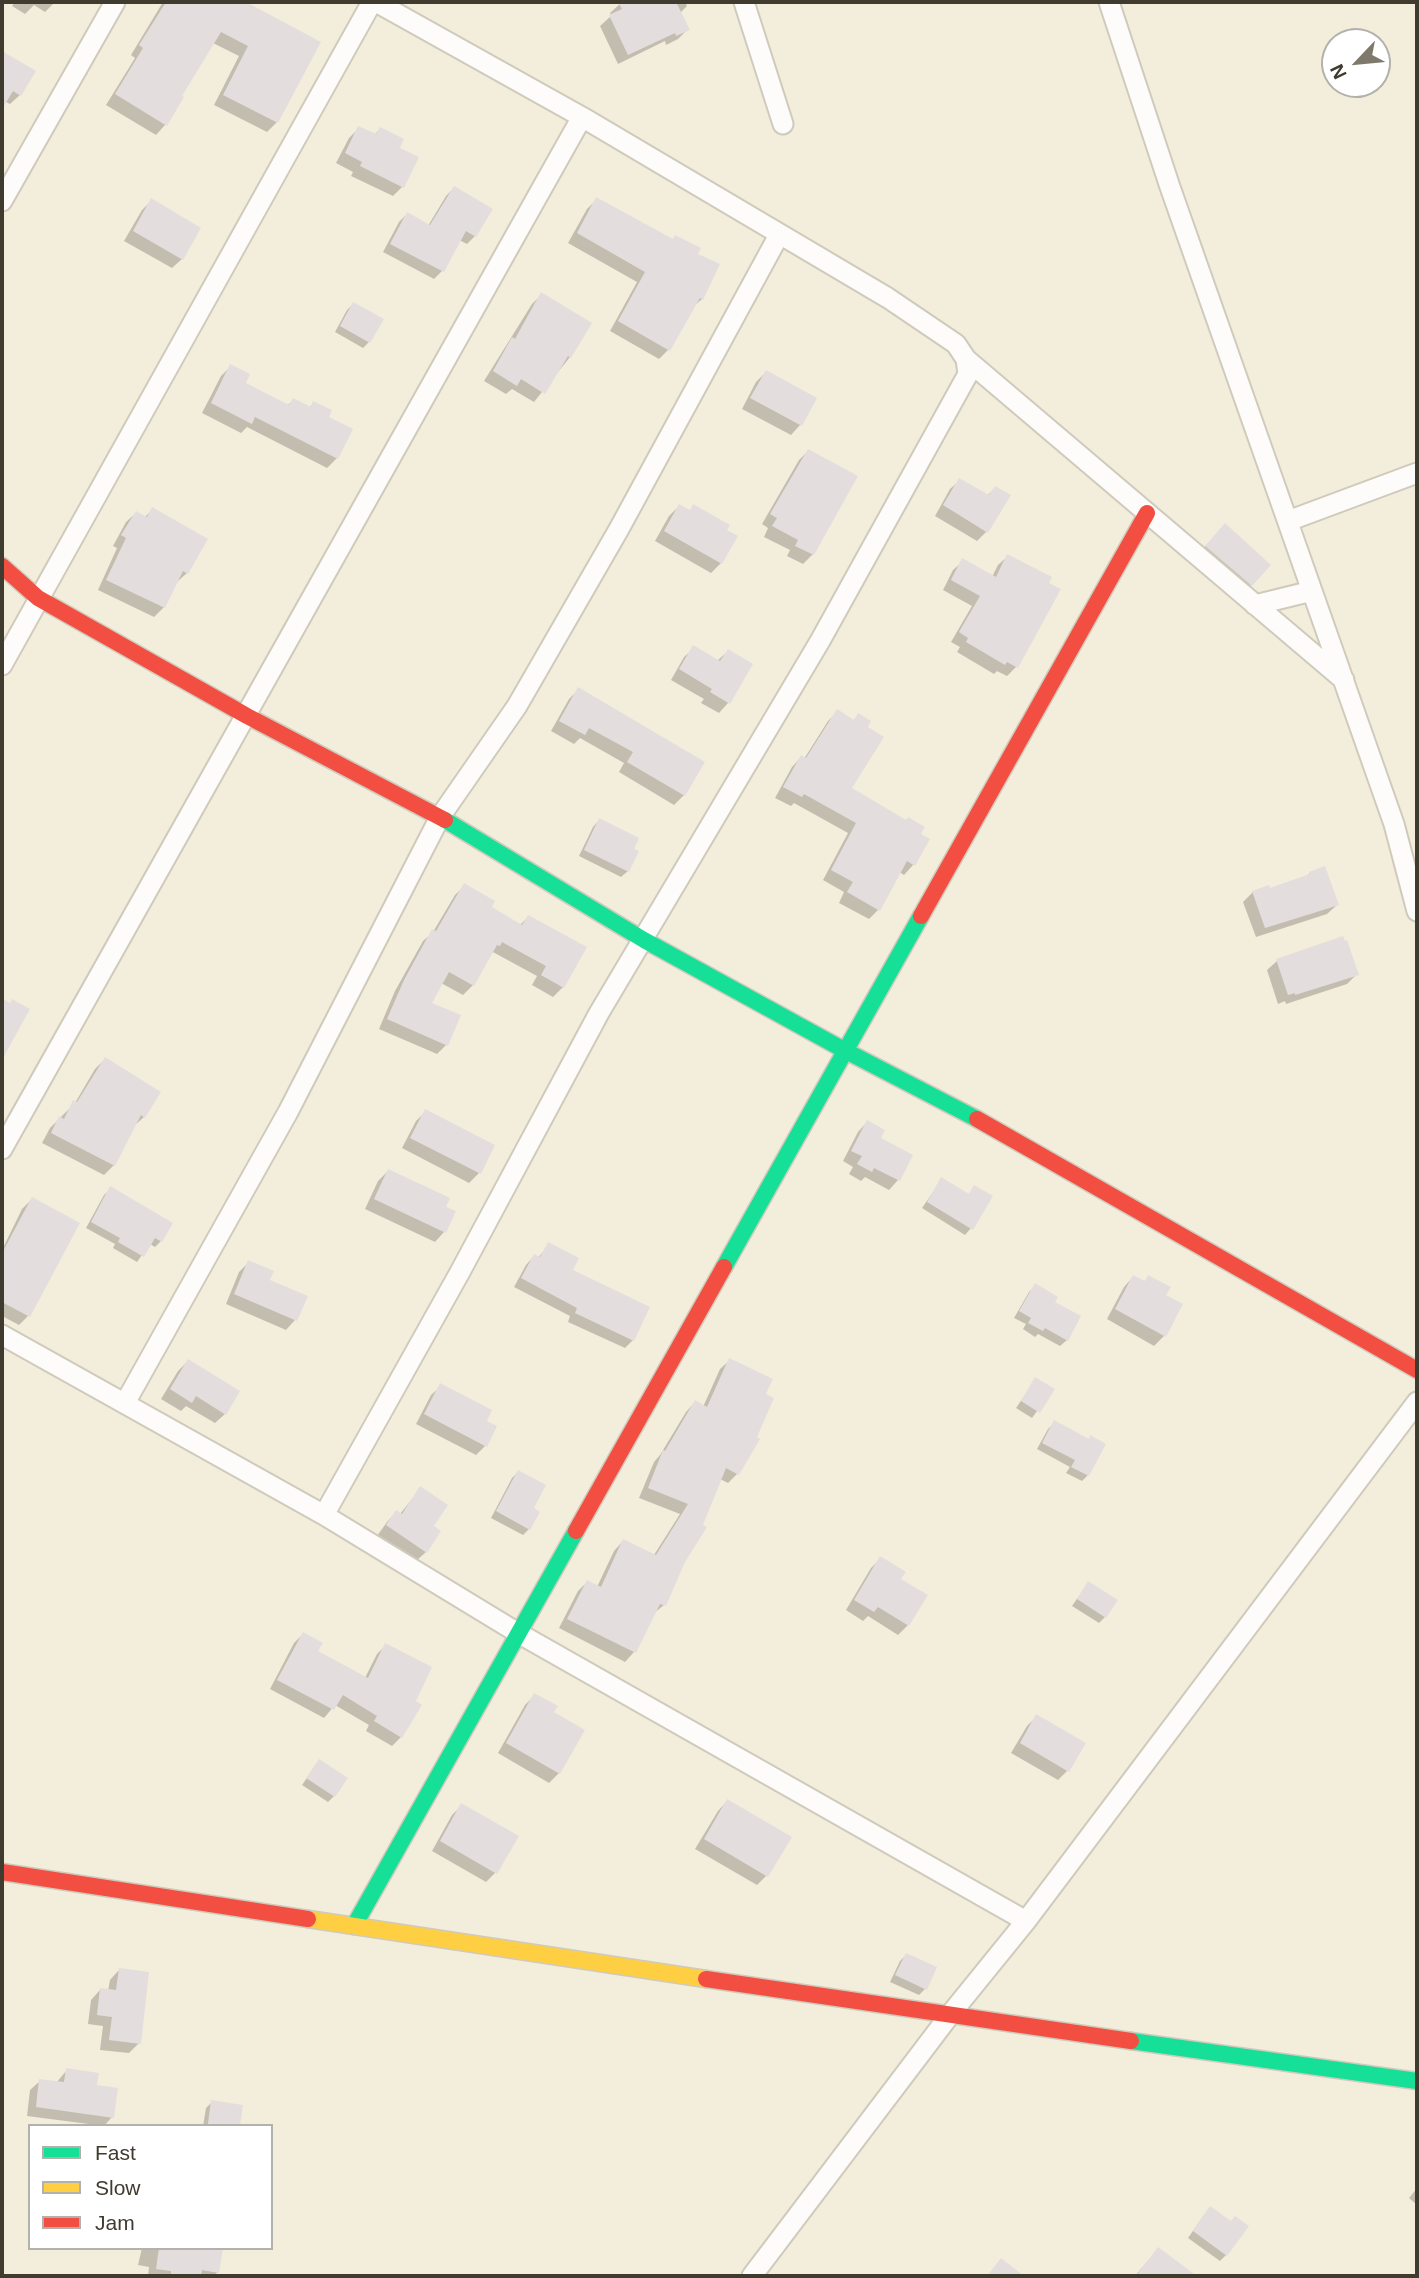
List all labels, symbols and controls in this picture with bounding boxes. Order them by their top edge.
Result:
north arrow [1321,28,1391,98]
text: N [1326,61,1351,82]
legend [28,2124,273,2250]
text: Fast [95,2141,136,2164]
text: Slow [95,2176,141,2199]
text: Jam [95,2211,135,2234]

